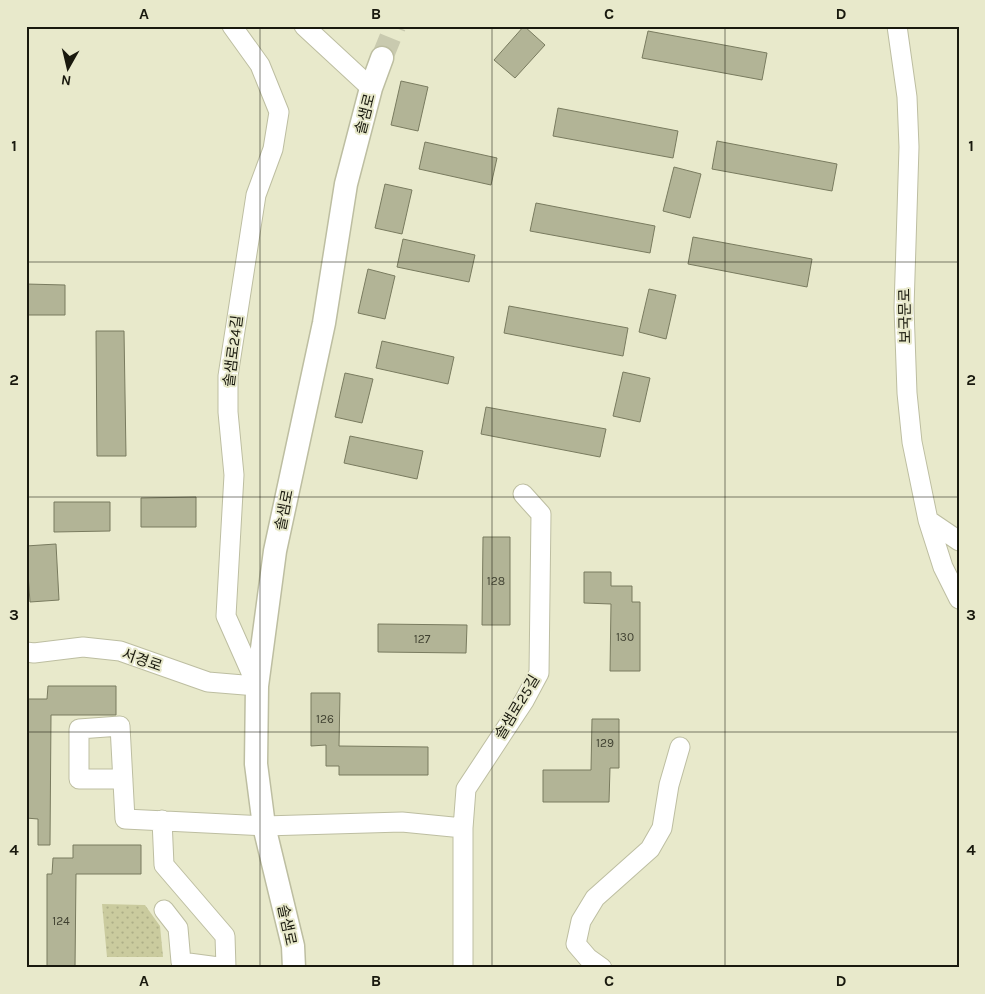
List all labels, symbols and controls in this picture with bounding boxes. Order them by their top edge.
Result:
text: A [139,4,149,23]
text: B [371,4,381,23]
text: C [604,4,614,23]
text: D [836,4,847,23]
north arrow [42,42,92,92]
text: N [60,71,72,89]
street label: 솔샘로 [351,92,379,136]
text: 1 [11,136,17,155]
text: 1 [968,136,974,155]
street label: 보국문로 [896,288,914,344]
street label: 솔샘로24길 [220,314,246,388]
text: 2 [9,370,19,389]
text: 2 [966,370,976,389]
street label: 솔샘로 [271,488,297,532]
house number: 128 [487,574,505,588]
text: 3 [9,605,19,624]
text: 3 [966,605,976,624]
house number: 130 [616,630,634,644]
house number: 127 [414,632,431,646]
street label: 서경로 [119,645,165,675]
street label: 솔샘로25길 [491,671,543,743]
house number: 126 [316,712,334,726]
house number: 129 [596,736,614,750]
text: 4 [9,840,19,859]
text: 4 [966,840,976,859]
street label: 솔샘로 [274,903,300,947]
house number: 124 [52,914,70,928]
text: A [139,971,149,990]
text: B [371,971,381,990]
text: C [604,971,614,990]
text: D [836,971,847,990]

